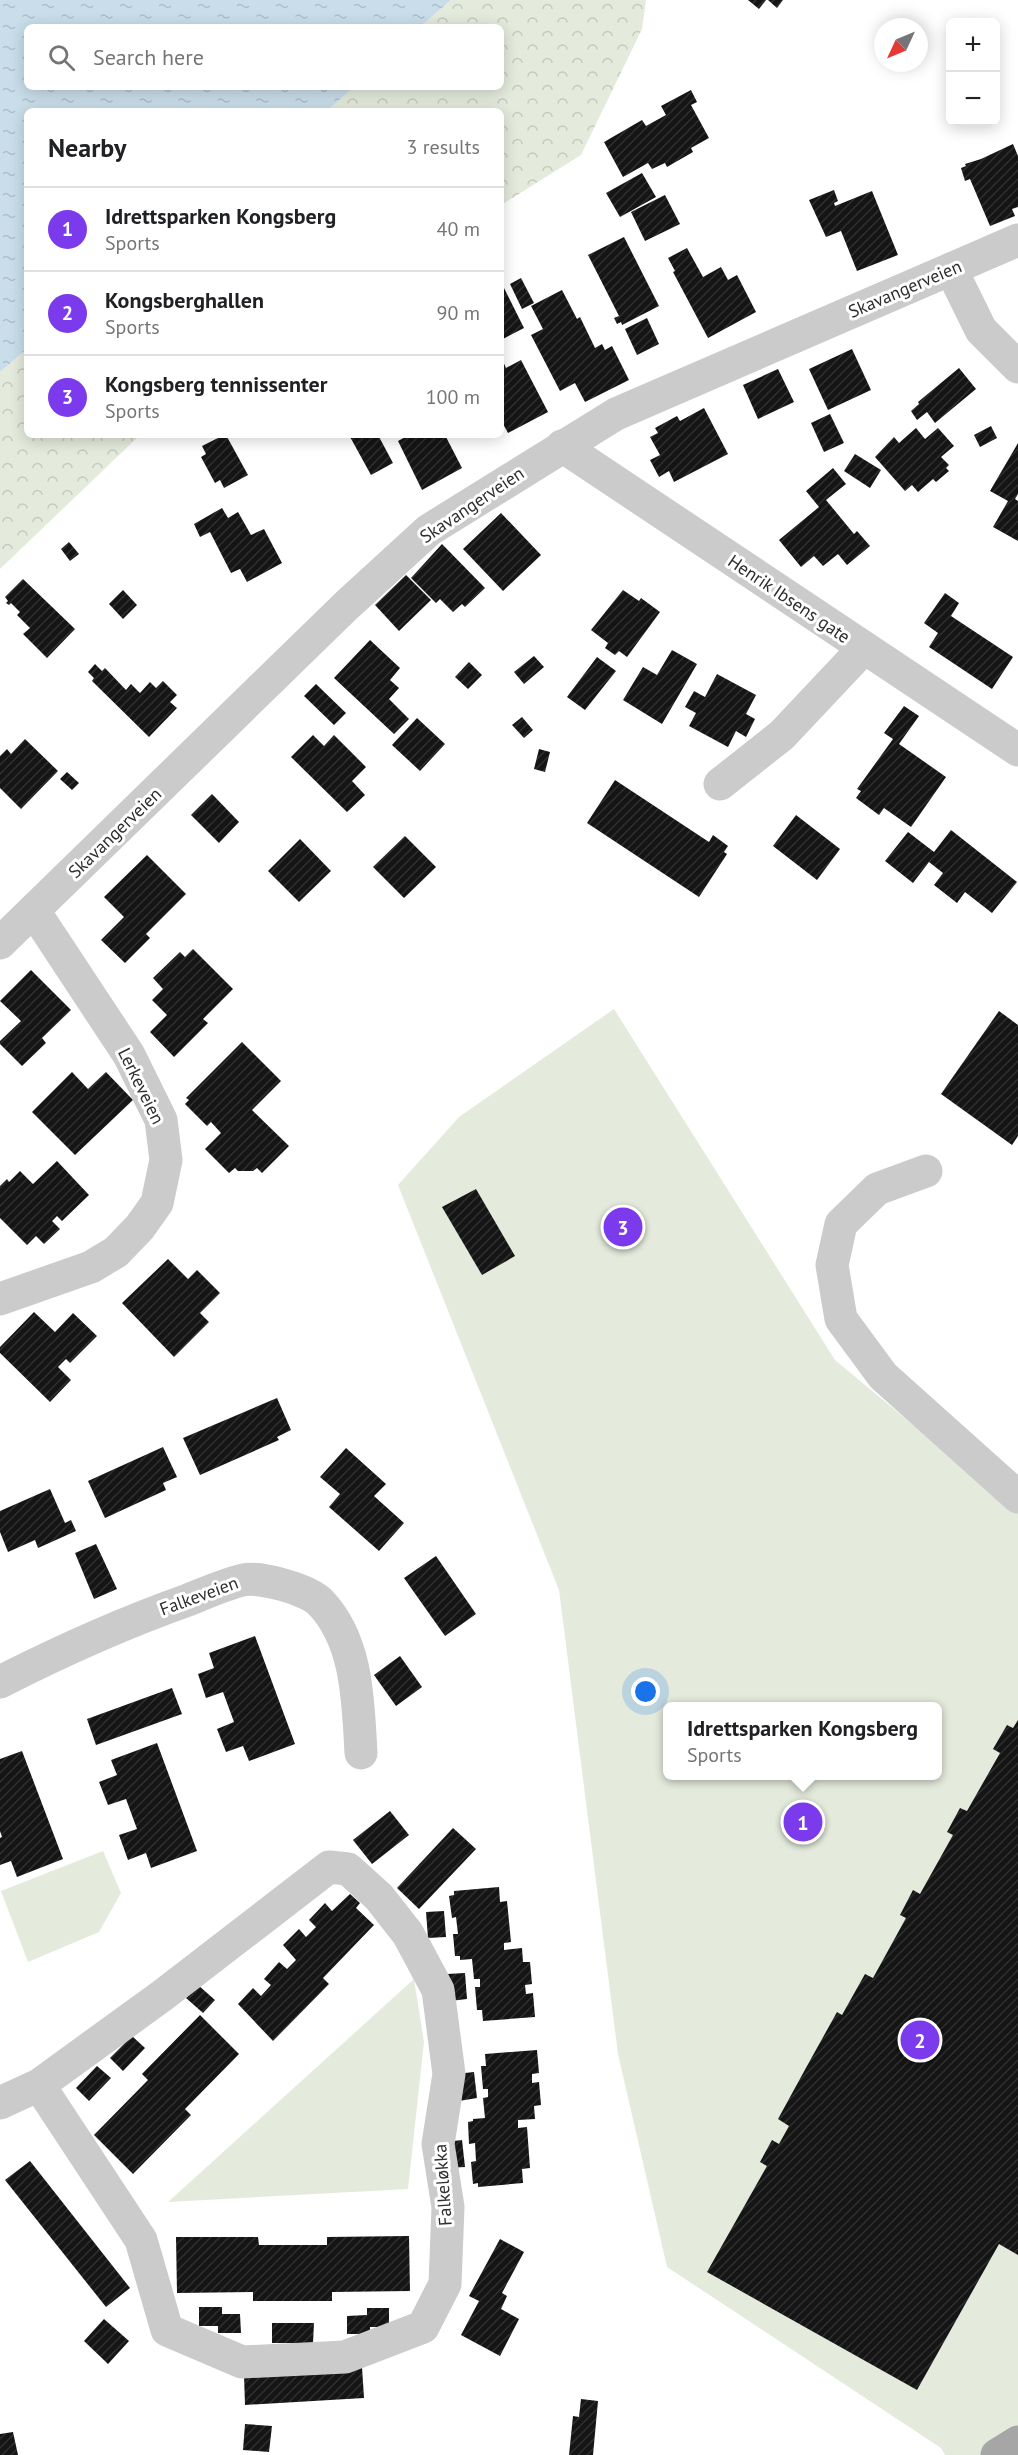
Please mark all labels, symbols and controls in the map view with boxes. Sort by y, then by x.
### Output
north arrow [874,18,928,72]
map controls [946,18,1000,126]
button: + [946,18,1000,72]
search box [24,24,504,90]
icon: search [45,41,78,74]
text: Search here [93,43,204,71]
button: − [946,72,1000,126]
text: Nearby [48,131,126,164]
text: 3 results [407,134,480,160]
text: Idrettsparken Kongsberg [105,202,336,230]
text: 1 [62,216,73,242]
text: 40 m [437,216,480,242]
text: Sports [105,230,160,256]
street label: Skavangerveien [845,254,965,323]
text: Kongsberghallen [105,286,264,314]
text: 2 [62,300,73,326]
text: 90 m [437,300,480,326]
text: Sports [105,314,160,340]
text: Kongsberg tennissenter [105,370,327,398]
text: 3 [62,384,73,410]
text: 100 m [426,384,480,410]
text: Sports [105,398,160,424]
street label: Skavangerveien [415,461,528,548]
street label: Henrik Ibsens gate [724,549,855,648]
street label: Skavangerveien [63,782,166,883]
street label: Lerkeveien [113,1044,170,1128]
pin: 3 [604,1204,642,1250]
street label: Falkeveien [156,1571,241,1620]
your location [631,1677,660,1706]
popup [663,1702,942,1780]
text: Idrettsparken Kongsberg [687,1714,918,1742]
text: Sports [687,1742,742,1768]
pin: 1 [784,1800,822,1844]
pin: 2 [900,2018,940,2062]
street label: Falkeløkka [428,2143,457,2227]

